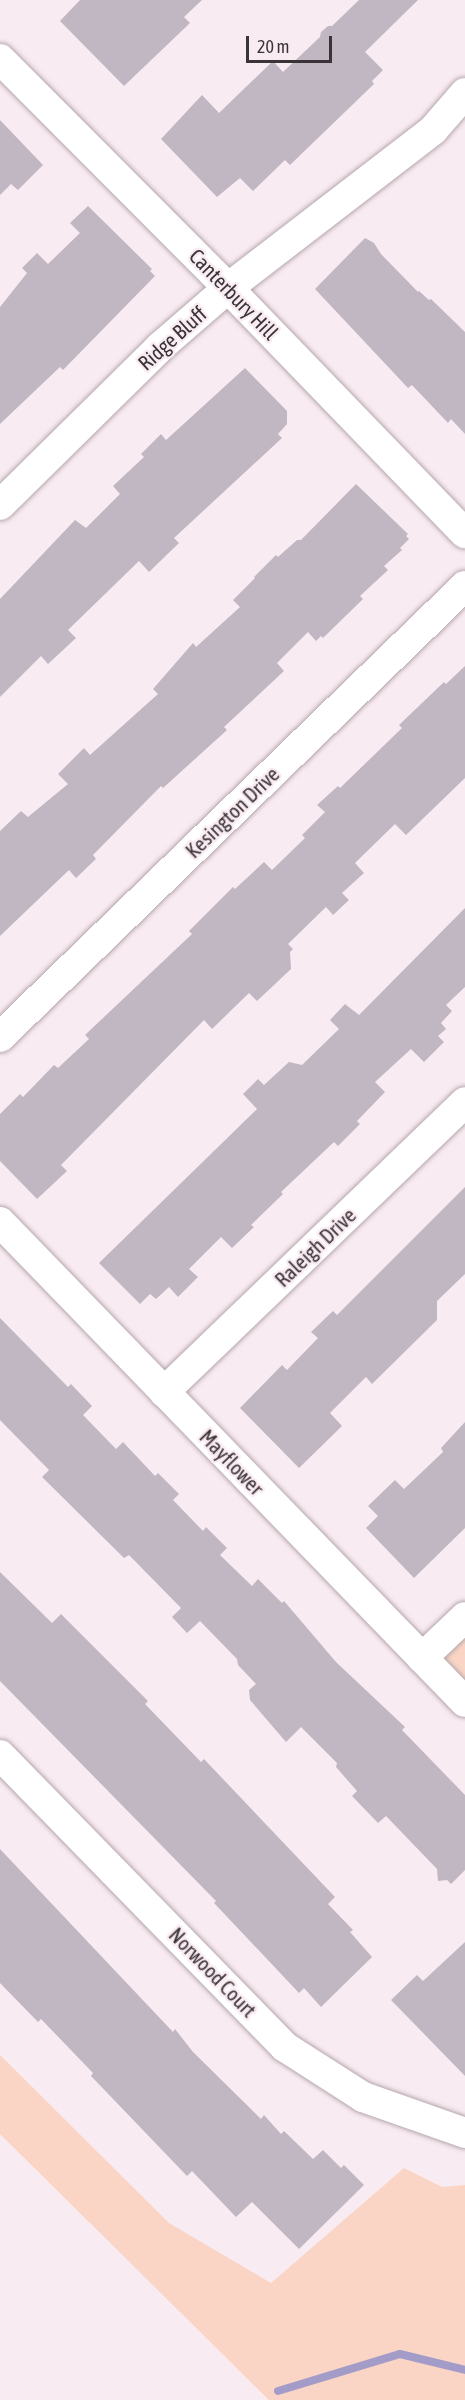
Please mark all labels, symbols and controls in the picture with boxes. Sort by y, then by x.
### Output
scale bar [249,24,334,62]
text: 20 m [257,36,289,57]
street label: Canterbury Hill [184,243,284,345]
street label: Ridge Bluff [133,301,211,375]
street label: Kesington Drive [180,761,284,863]
street label: Raleigh Drive [269,1202,361,1292]
street label: Mayflower [195,1424,269,1500]
street label: Norwood Court [164,1922,262,2022]

